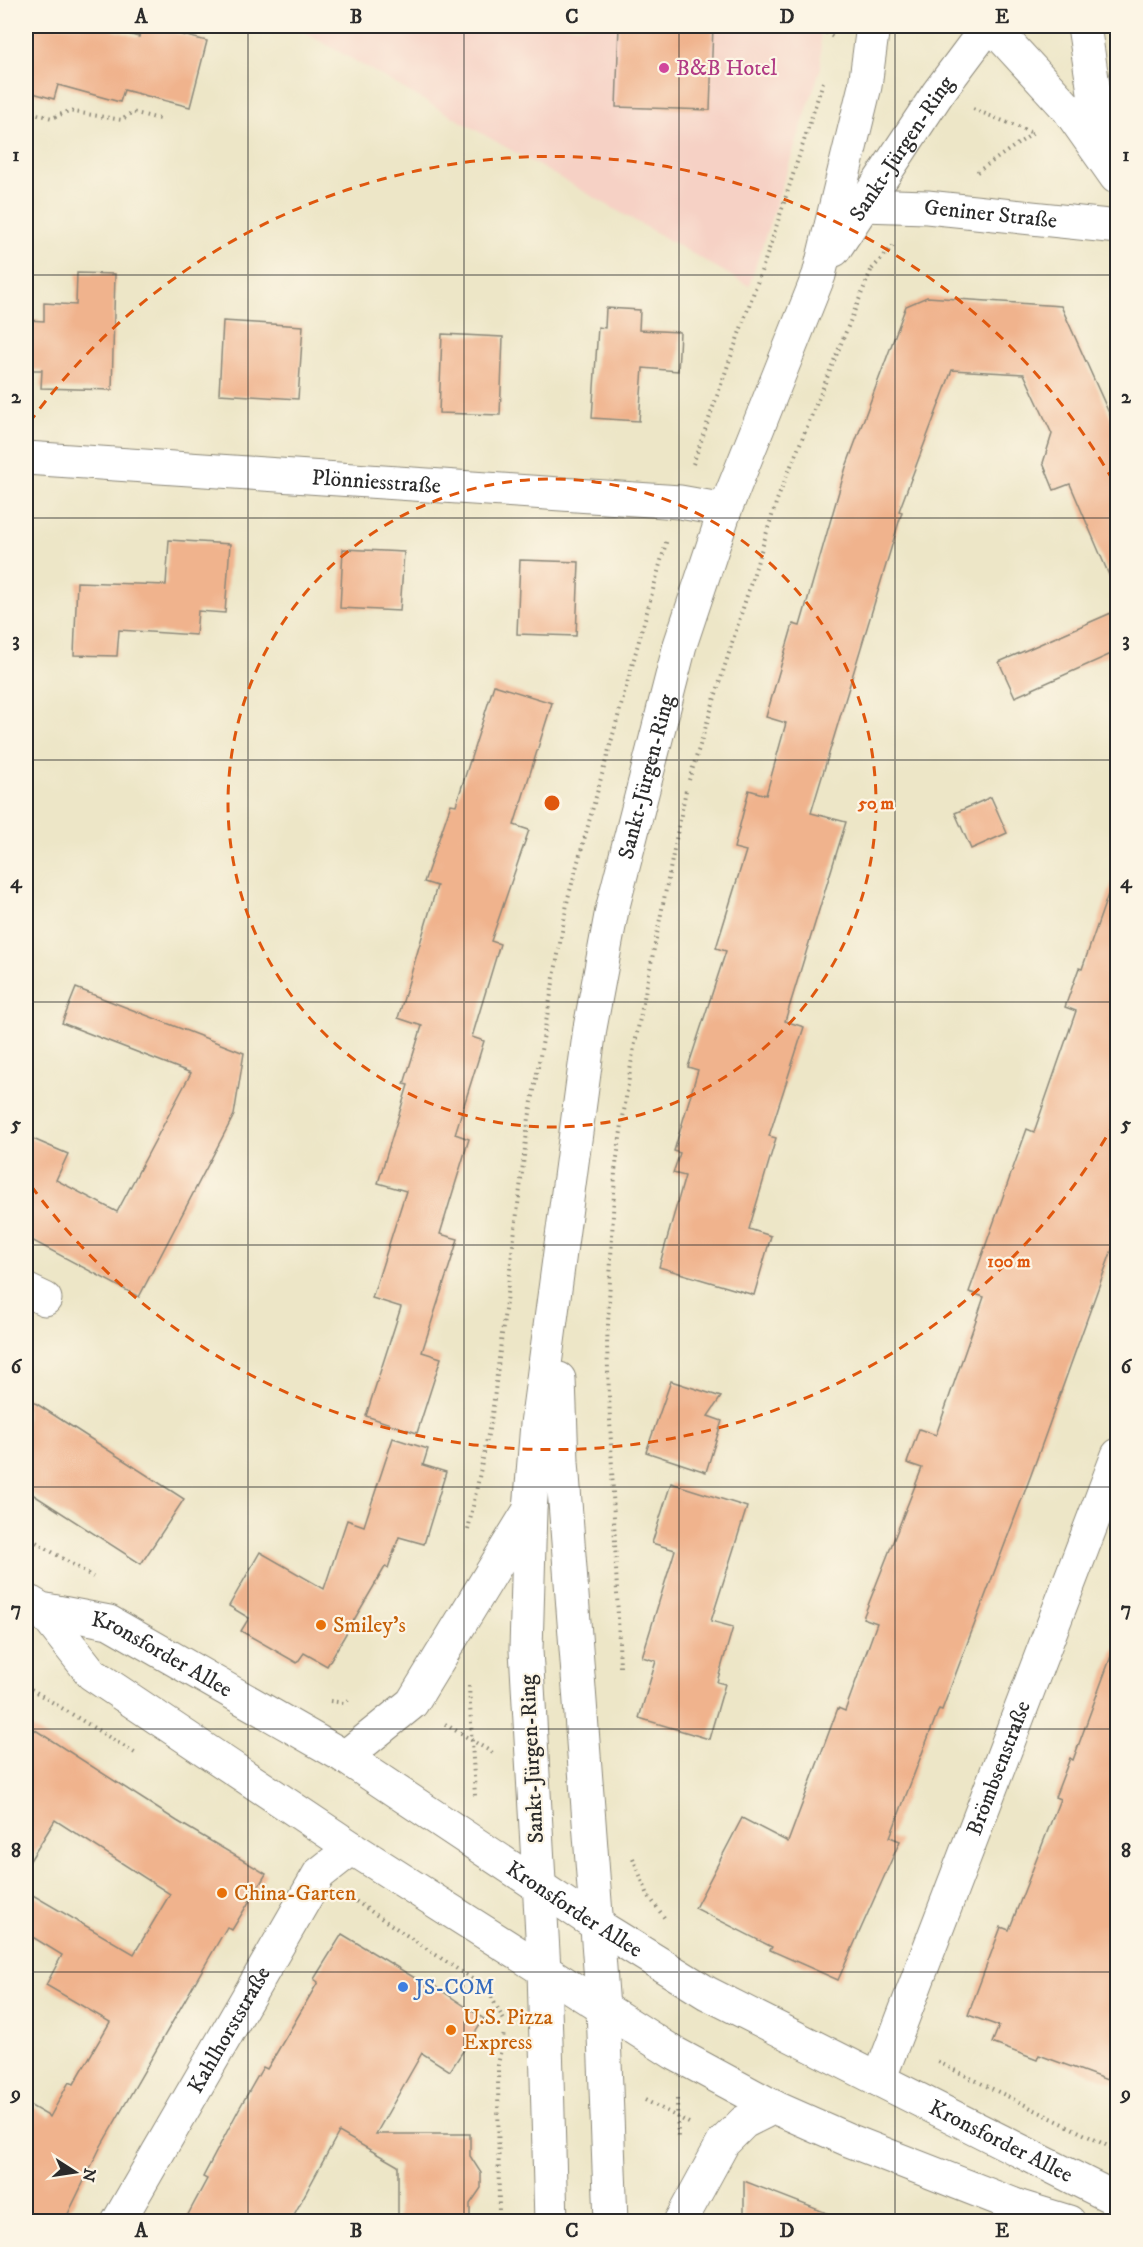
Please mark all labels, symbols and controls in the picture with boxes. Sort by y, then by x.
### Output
text: A [134,5,149,30]
text: B [350,5,362,30]
text: C [565,5,579,30]
text: D [780,5,795,30]
text: E [995,5,1009,30]
place label: B&B Hotel [676,55,777,82]
marker: B&B Hotel [657,61,671,75]
street label: Sankt-Jürgen-Ring [843,70,960,226]
text: 1 [12,143,20,168]
text: 1 [1122,143,1130,168]
street label: Geniner Straße [923,193,1059,234]
text: 2 [11,385,22,410]
text: 2 [1121,385,1132,410]
street label: Plönniesstraße [311,464,442,499]
text: 3 [12,628,20,653]
text: 3 [1122,628,1130,653]
street label: Sankt-Jürgen-Ring [612,691,680,862]
centre of rings [542,793,562,813]
text: 50 m [857,793,894,815]
text: 4 [10,870,23,895]
text: 4 [1120,870,1133,895]
text: 5 [10,1112,21,1137]
text: 5 [1120,1112,1131,1137]
text: 100 m [987,1251,1031,1273]
text: 6 [11,1355,23,1380]
text: 6 [1121,1355,1133,1380]
text: 7 [11,1597,21,1622]
text: 7 [1121,1597,1131,1622]
street label: Kronsforder Allee [89,1605,237,1703]
place label: Smiley's [333,1612,406,1639]
marker: Smiley's [314,1618,328,1632]
street label: Sankt-Jürgen-Ring [514,1674,550,1844]
street label: Brömbsenstraße [960,1697,1036,1839]
text: 8 [11,1839,21,1864]
text: 8 [1121,1839,1131,1864]
street label: Kronsforder Allee [501,1855,648,1963]
place label: China-Garten [234,1880,357,1907]
marker: China-Garten [215,1886,229,1900]
street label: Kahlhorststraße [182,1962,276,2098]
place label: JS-COM [413,1974,494,2001]
marker: JS-COM [396,1980,410,1994]
place label: U.S. Pizza Express [463,2004,554,2056]
marker: U.S. Pizza Express [444,2023,458,2037]
text: 9 [9,2082,21,2107]
text: 9 [1119,2082,1131,2107]
street label: Kronsforder Allee [925,2094,1077,2189]
north arrow [45,2142,105,2202]
text: N [78,2166,100,2183]
text: A [134,2219,149,2244]
text: B [350,2219,362,2244]
text: C [565,2219,579,2244]
text: D [780,2219,795,2244]
text: E [995,2219,1009,2244]

